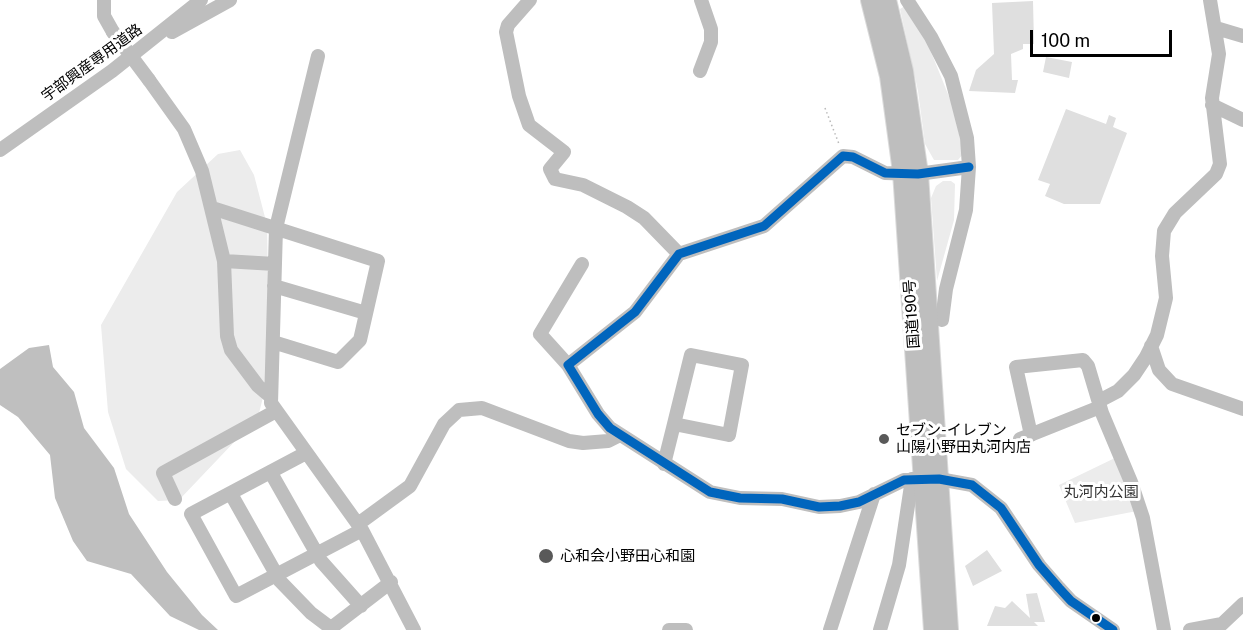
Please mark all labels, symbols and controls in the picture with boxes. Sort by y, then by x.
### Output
scale bar [1033,18,1176,56]
street label: 宇部興産専用道路 [38,20,146,106]
text: 100 m [1041,30,1090,51]
street label: 国道190号 [901,279,923,349]
place label: セブン-イレブン 山陽小野田丸河内店 [896,421,1031,456]
marker: セブン-イレブン 山陽小野田丸河内店 [877,432,891,446]
park label: 丸河内公園 [1064,483,1138,501]
marker: 心和会小野田心和園 [537,547,555,565]
place label: 心和会小野田心和園 [560,547,695,565]
unlabelled marker [1090,612,1102,624]

